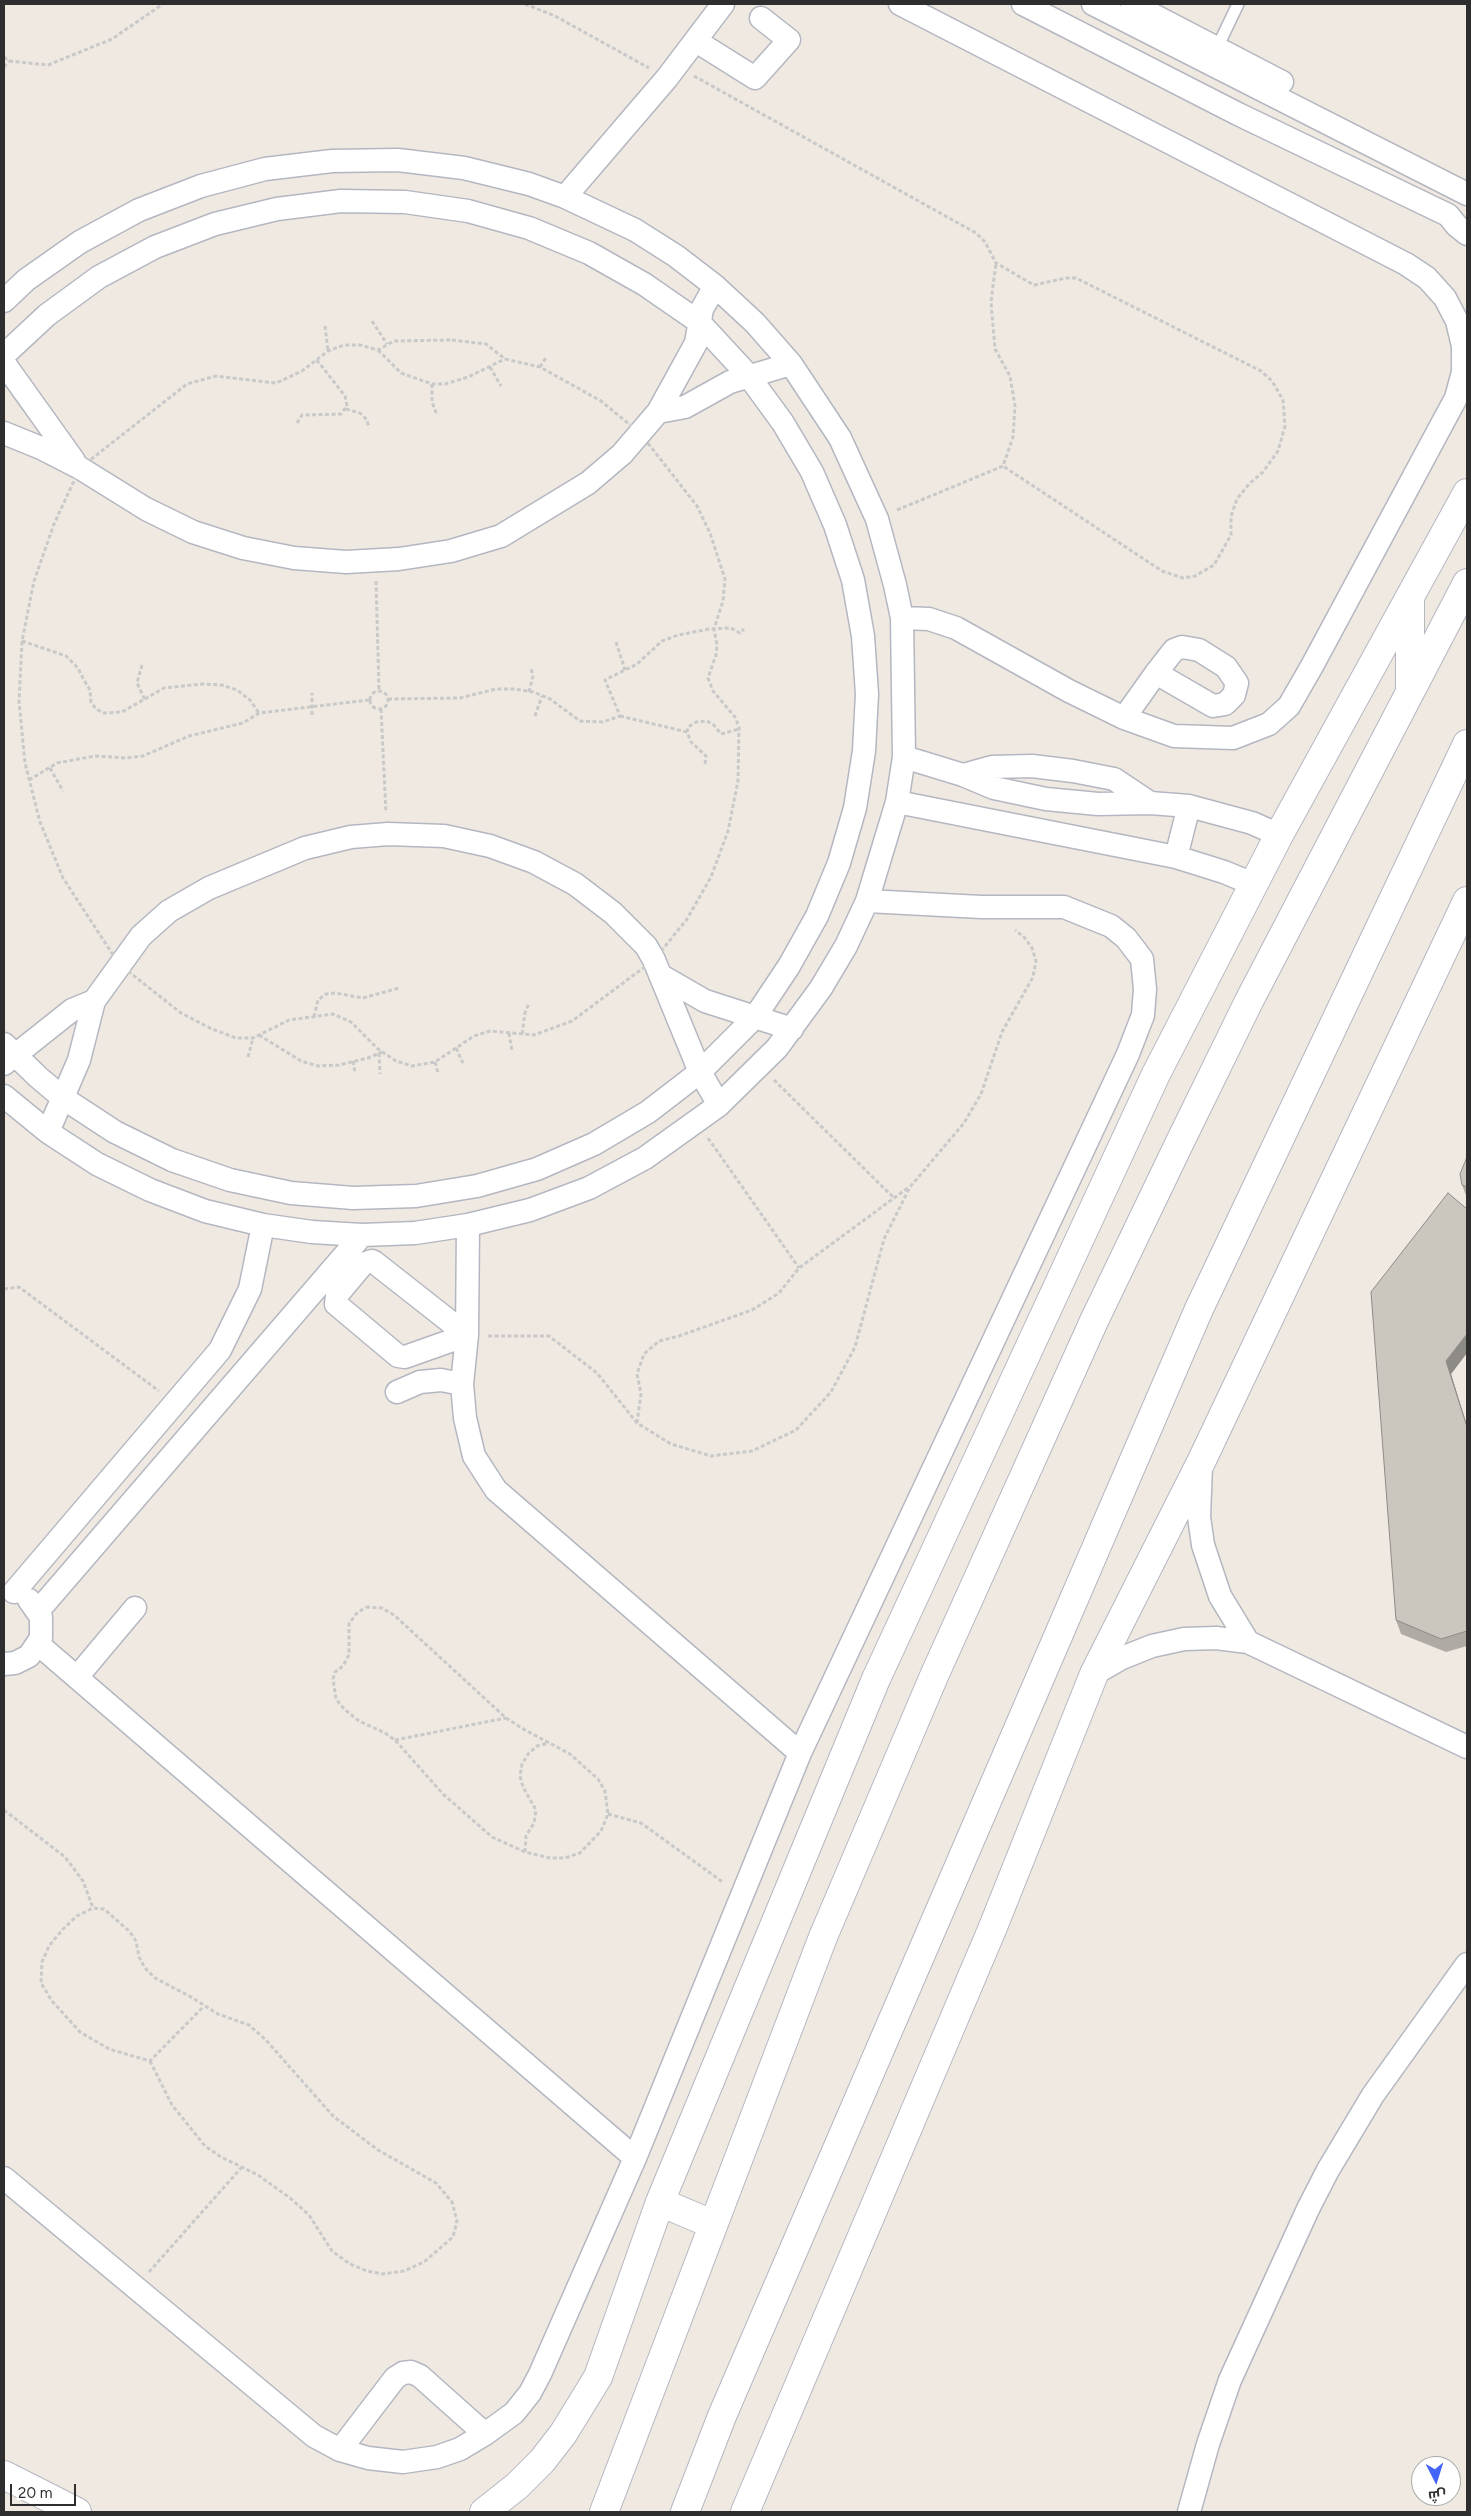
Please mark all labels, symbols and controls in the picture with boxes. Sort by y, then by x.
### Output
north arrow [1411,2456,1461,2506]
scale bar [12,2474,79,2506]
text: 20 m [18,2484,52,2502]
text: ش [1428,2486,1447,2505]

